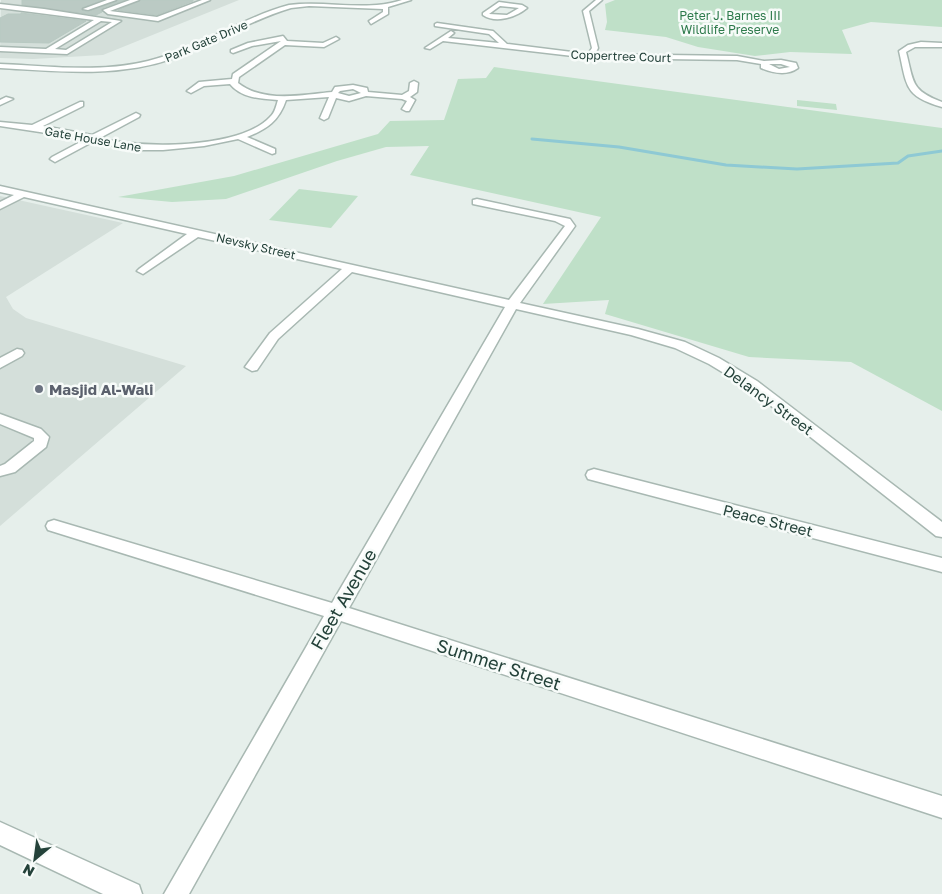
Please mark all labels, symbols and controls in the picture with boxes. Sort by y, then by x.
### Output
park label: Peter J. Barnes III Wildlife Preserve [679,8,781,37]
street label: Park Gate Drive [162,17,250,65]
street label: Coppertree Court [570,47,672,65]
street label: Gate House Lane [44,123,143,155]
street label: Nevsky Street [215,230,297,262]
street label: Delancy Street [721,362,817,438]
place label: Masjid Al-Wali [49,380,153,398]
marker: Masjid Al-Wali [33,383,45,395]
street label: Peace Street [721,500,815,540]
street label: Fleet Avenue [305,545,381,653]
street label: Summer Street [434,634,564,694]
north arrow [10,834,60,884]
text: N [20,861,37,881]

